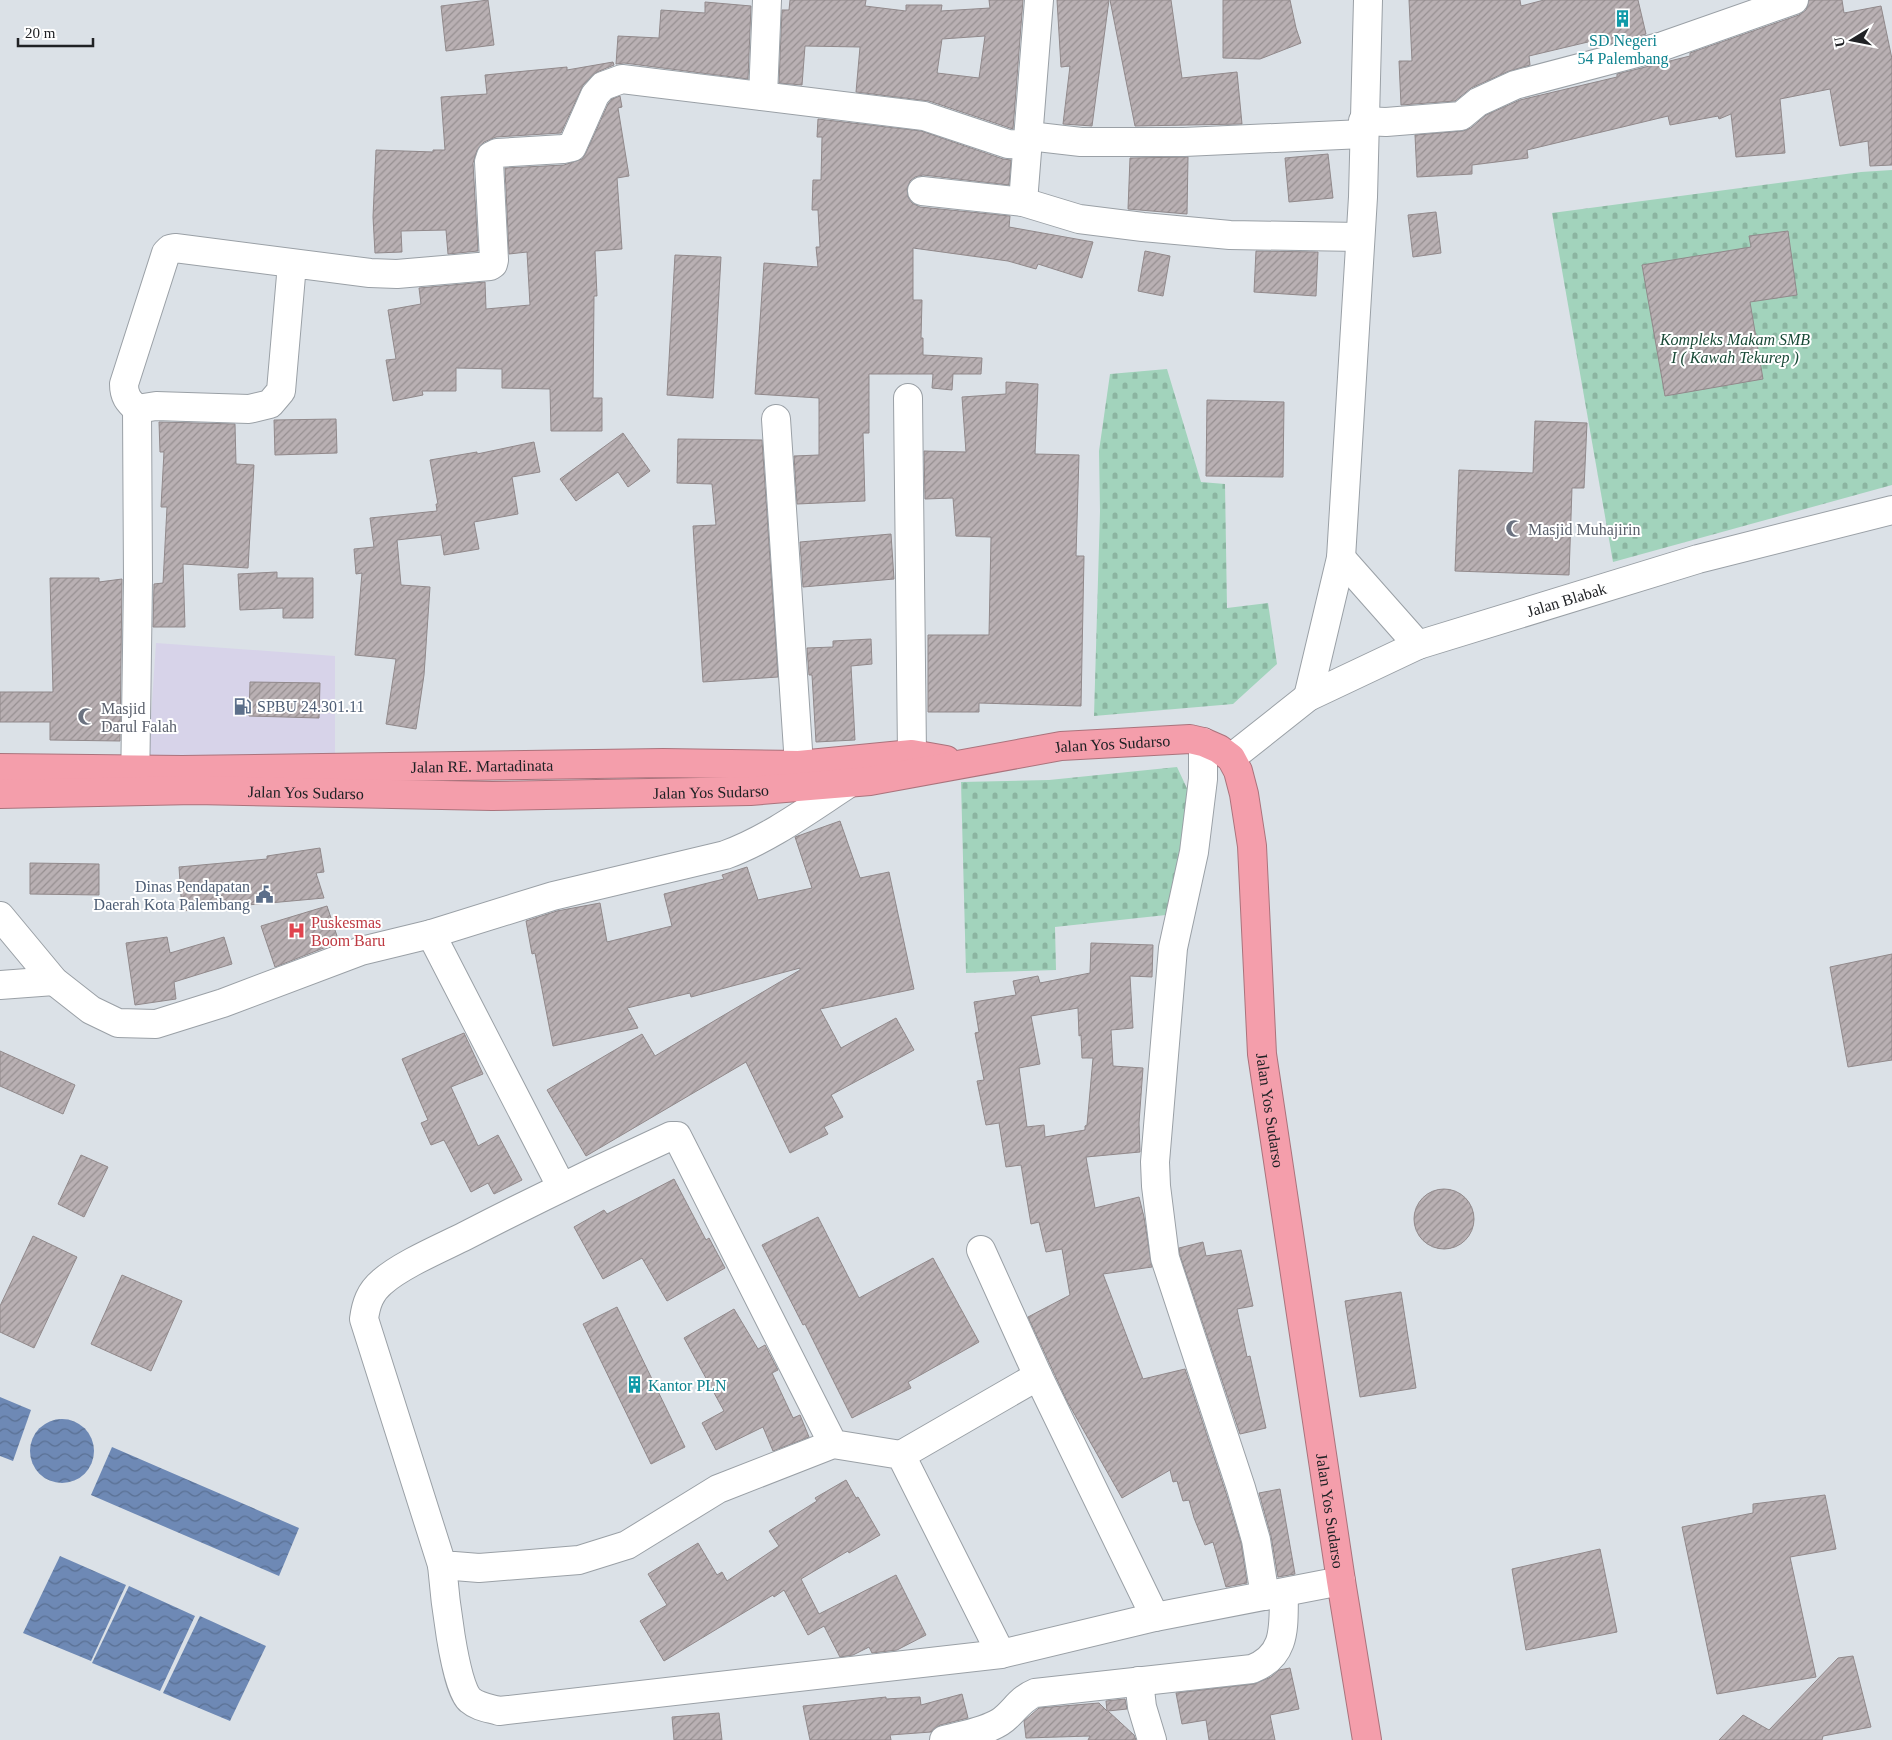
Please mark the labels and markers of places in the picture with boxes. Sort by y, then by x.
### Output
building icon: SD Negeri 54 Palembang [1613,8,1633,28]
place label: SD Negeri 54 Palembang [1577,32,1669,68]
mosque icon: Masjid Muhajirin [1504,519,1524,539]
place label: Masjid Muhajirin [1528,521,1640,539]
fuel station icon: SPBU 24.301.11 [233,696,253,716]
place label: SPBU 24.301.11 [257,698,364,715]
place label: Masjid Darul Falah [101,700,177,735]
mosque icon: Masjid Darul Falah [77,707,97,727]
place label: Dinas Pendapatan Daerah Kota Palembang [94,878,250,914]
public building icon: Dinas Pendapatan Daerah Kota Palembang [254,885,274,905]
place label: Puskesmas Boom Baru [311,914,385,949]
hospital icon: Puskesmas Boom Baru [287,921,307,941]
building icon: Kantor PLN [624,1375,644,1395]
place label: Kantor PLN [648,1377,727,1394]

